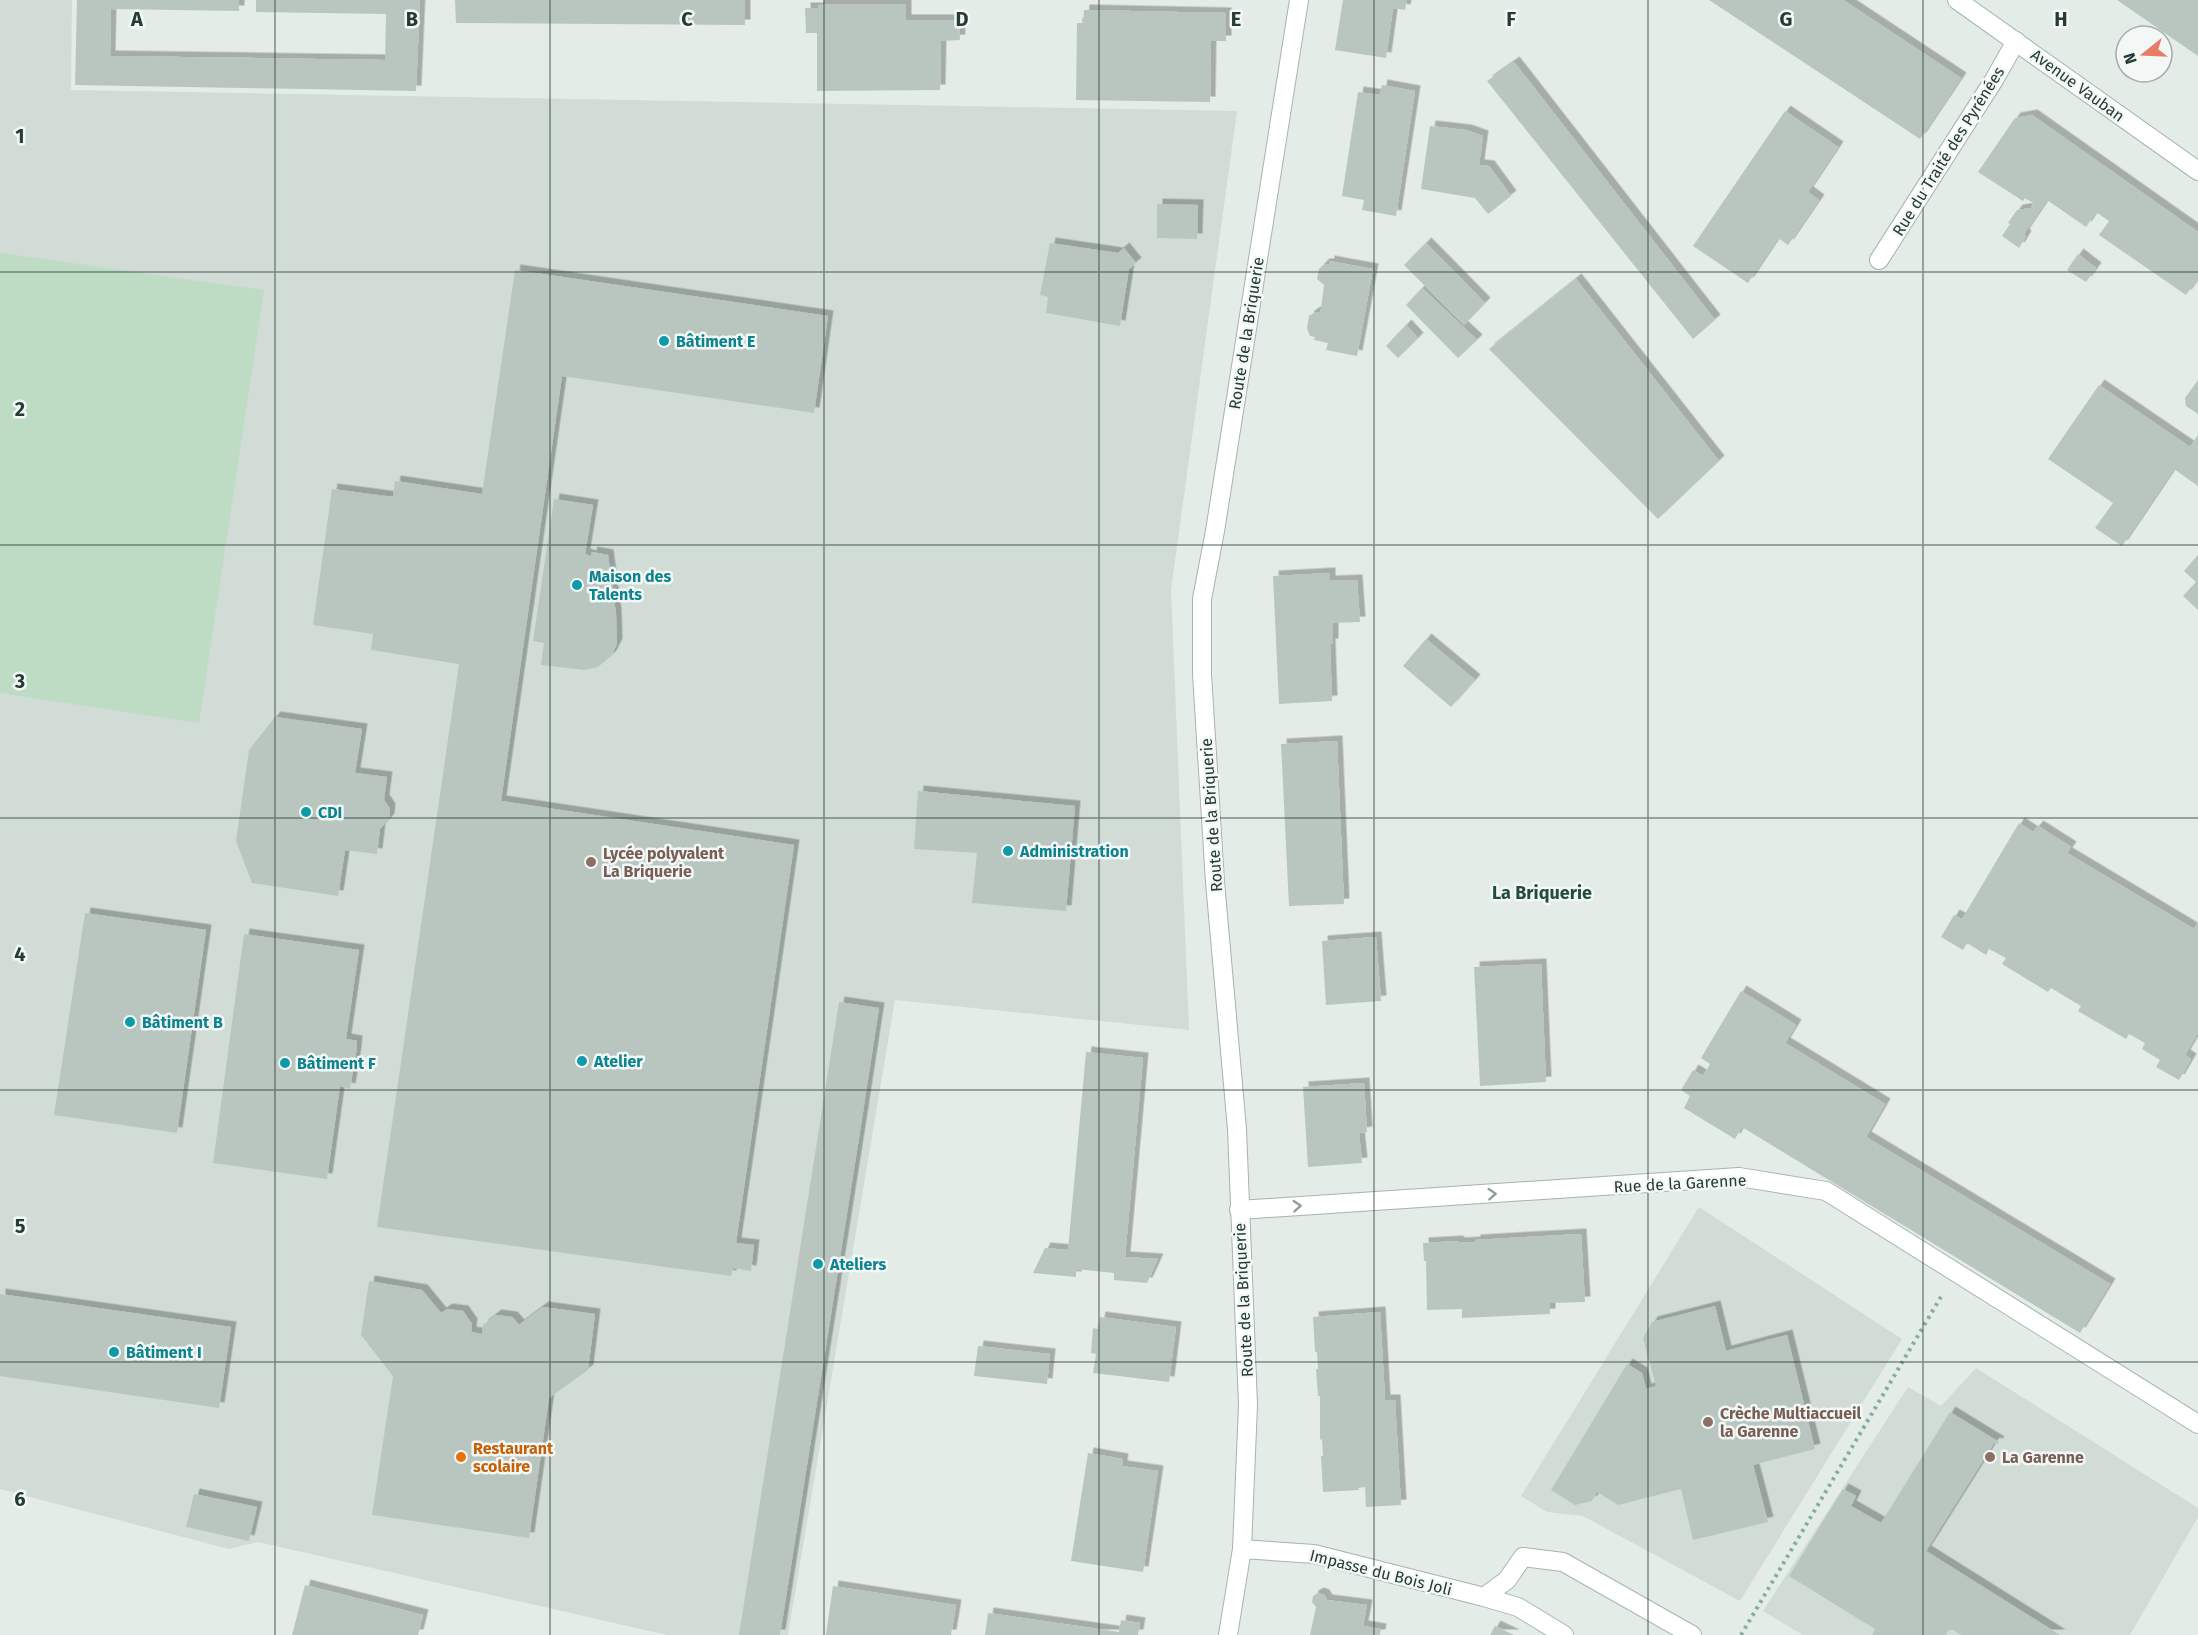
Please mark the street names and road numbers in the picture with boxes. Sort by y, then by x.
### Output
street label: Avenue Vauban [2027,45,2128,126]
street label: Rue du Traité des Pyrénées [1888,63,2008,239]
street label: Route de la Briquerie [1225,255,1268,411]
street label: Route de la Briquerie [1197,737,1226,892]
street label: Rue de la Garenne [1613,1171,1747,1196]
street label: Route de la Briquerie [1230,1223,1257,1377]
street label: Impasse du Bois Joli [1308,1546,1454,1599]

